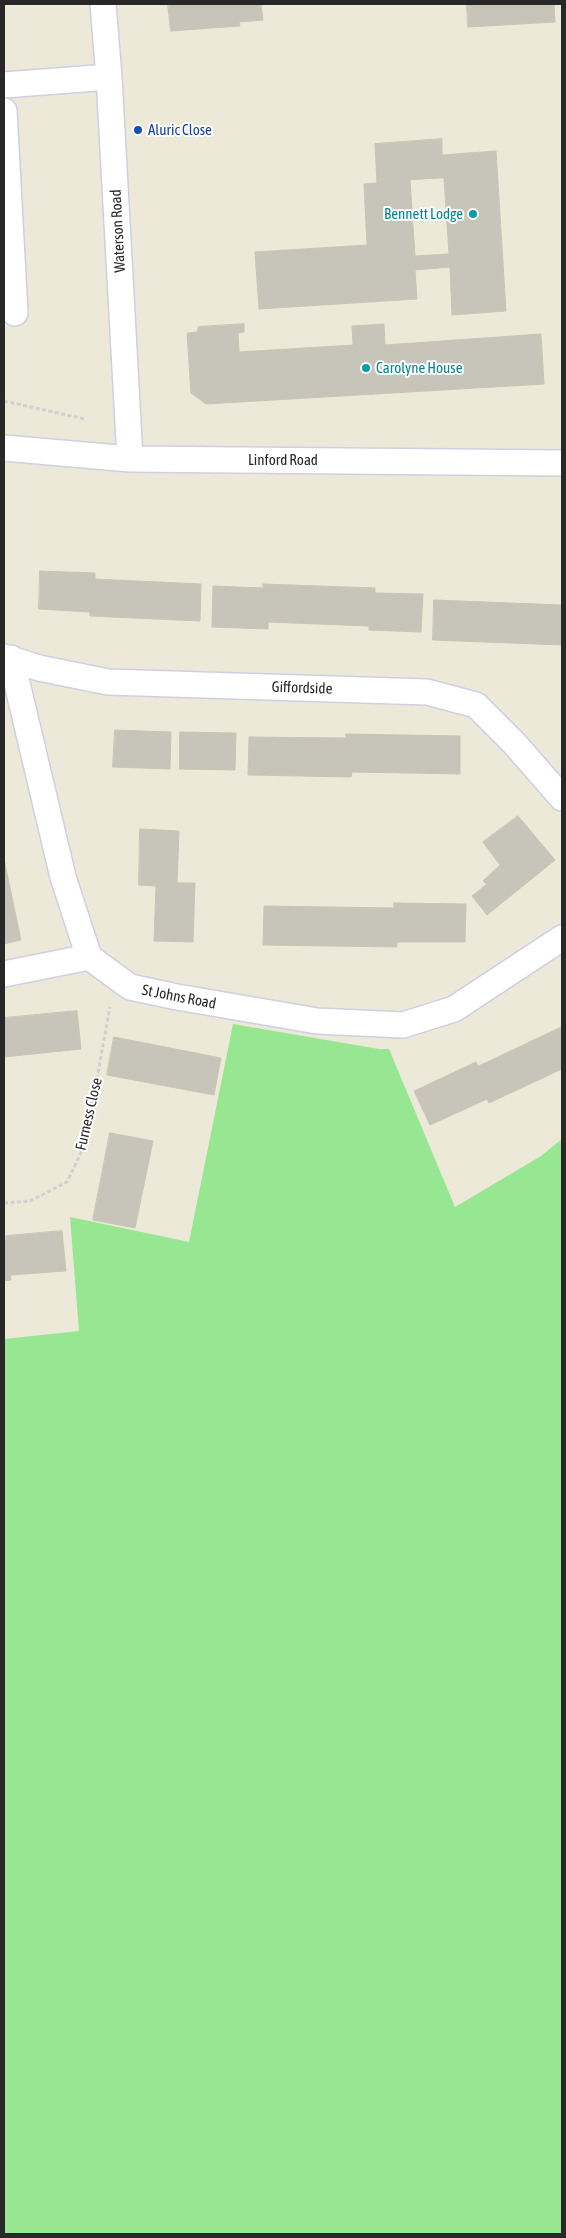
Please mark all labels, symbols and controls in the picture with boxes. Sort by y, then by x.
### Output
place label: Aluric Close [148,121,212,139]
marker: Aluric Close [132,124,144,136]
street label: Waterson Road [107,189,129,273]
place label: Bennett Lodge [384,205,463,223]
marker: Bennett Lodge [467,208,479,220]
place label: Carolyne House [376,359,462,377]
marker: Carolyne House [360,362,372,374]
street label: Linford Road [248,451,318,469]
street label: Giffordside [271,678,333,698]
street label: St Johns Road [140,981,218,1013]
street label: Furness Close [72,1076,106,1152]

